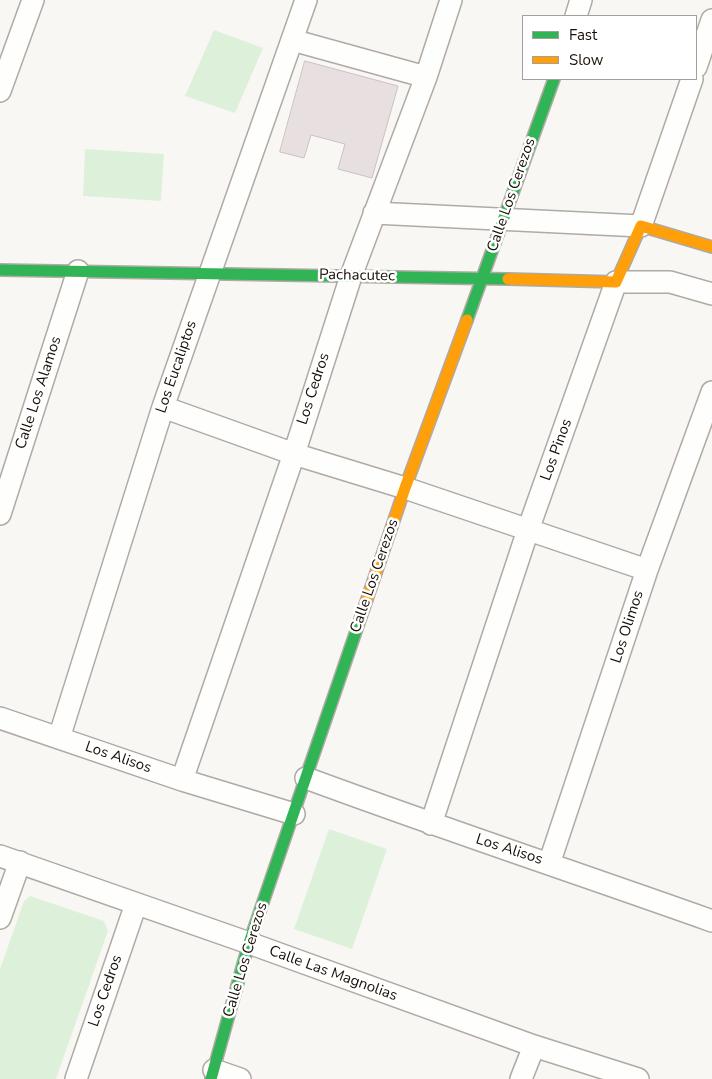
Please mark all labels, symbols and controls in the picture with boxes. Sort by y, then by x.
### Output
legend [522,15,697,80]
text: Fast [569,25,597,45]
text: Slow [569,50,603,70]
street label: Calle Los Cerezos [484,136,540,254]
street label: Pachacutec [319,266,395,286]
street label: Los Eucaliptos [153,318,201,416]
street label: Calle Los Alamos [12,334,66,452]
street label: Los Cedros [294,351,334,427]
street label: Los Pinos [538,417,576,483]
street label: Calle Los Cerezos [347,517,403,635]
street label: Los Olimos [608,588,648,666]
street label: Los Alisos [82,738,154,778]
street label: Los Alisos [473,831,545,869]
street label: Calle Los Cerezos [220,900,272,1020]
street label: Calle Las Magnolias [266,942,400,1006]
street label: Los Cedros [85,953,127,1029]

